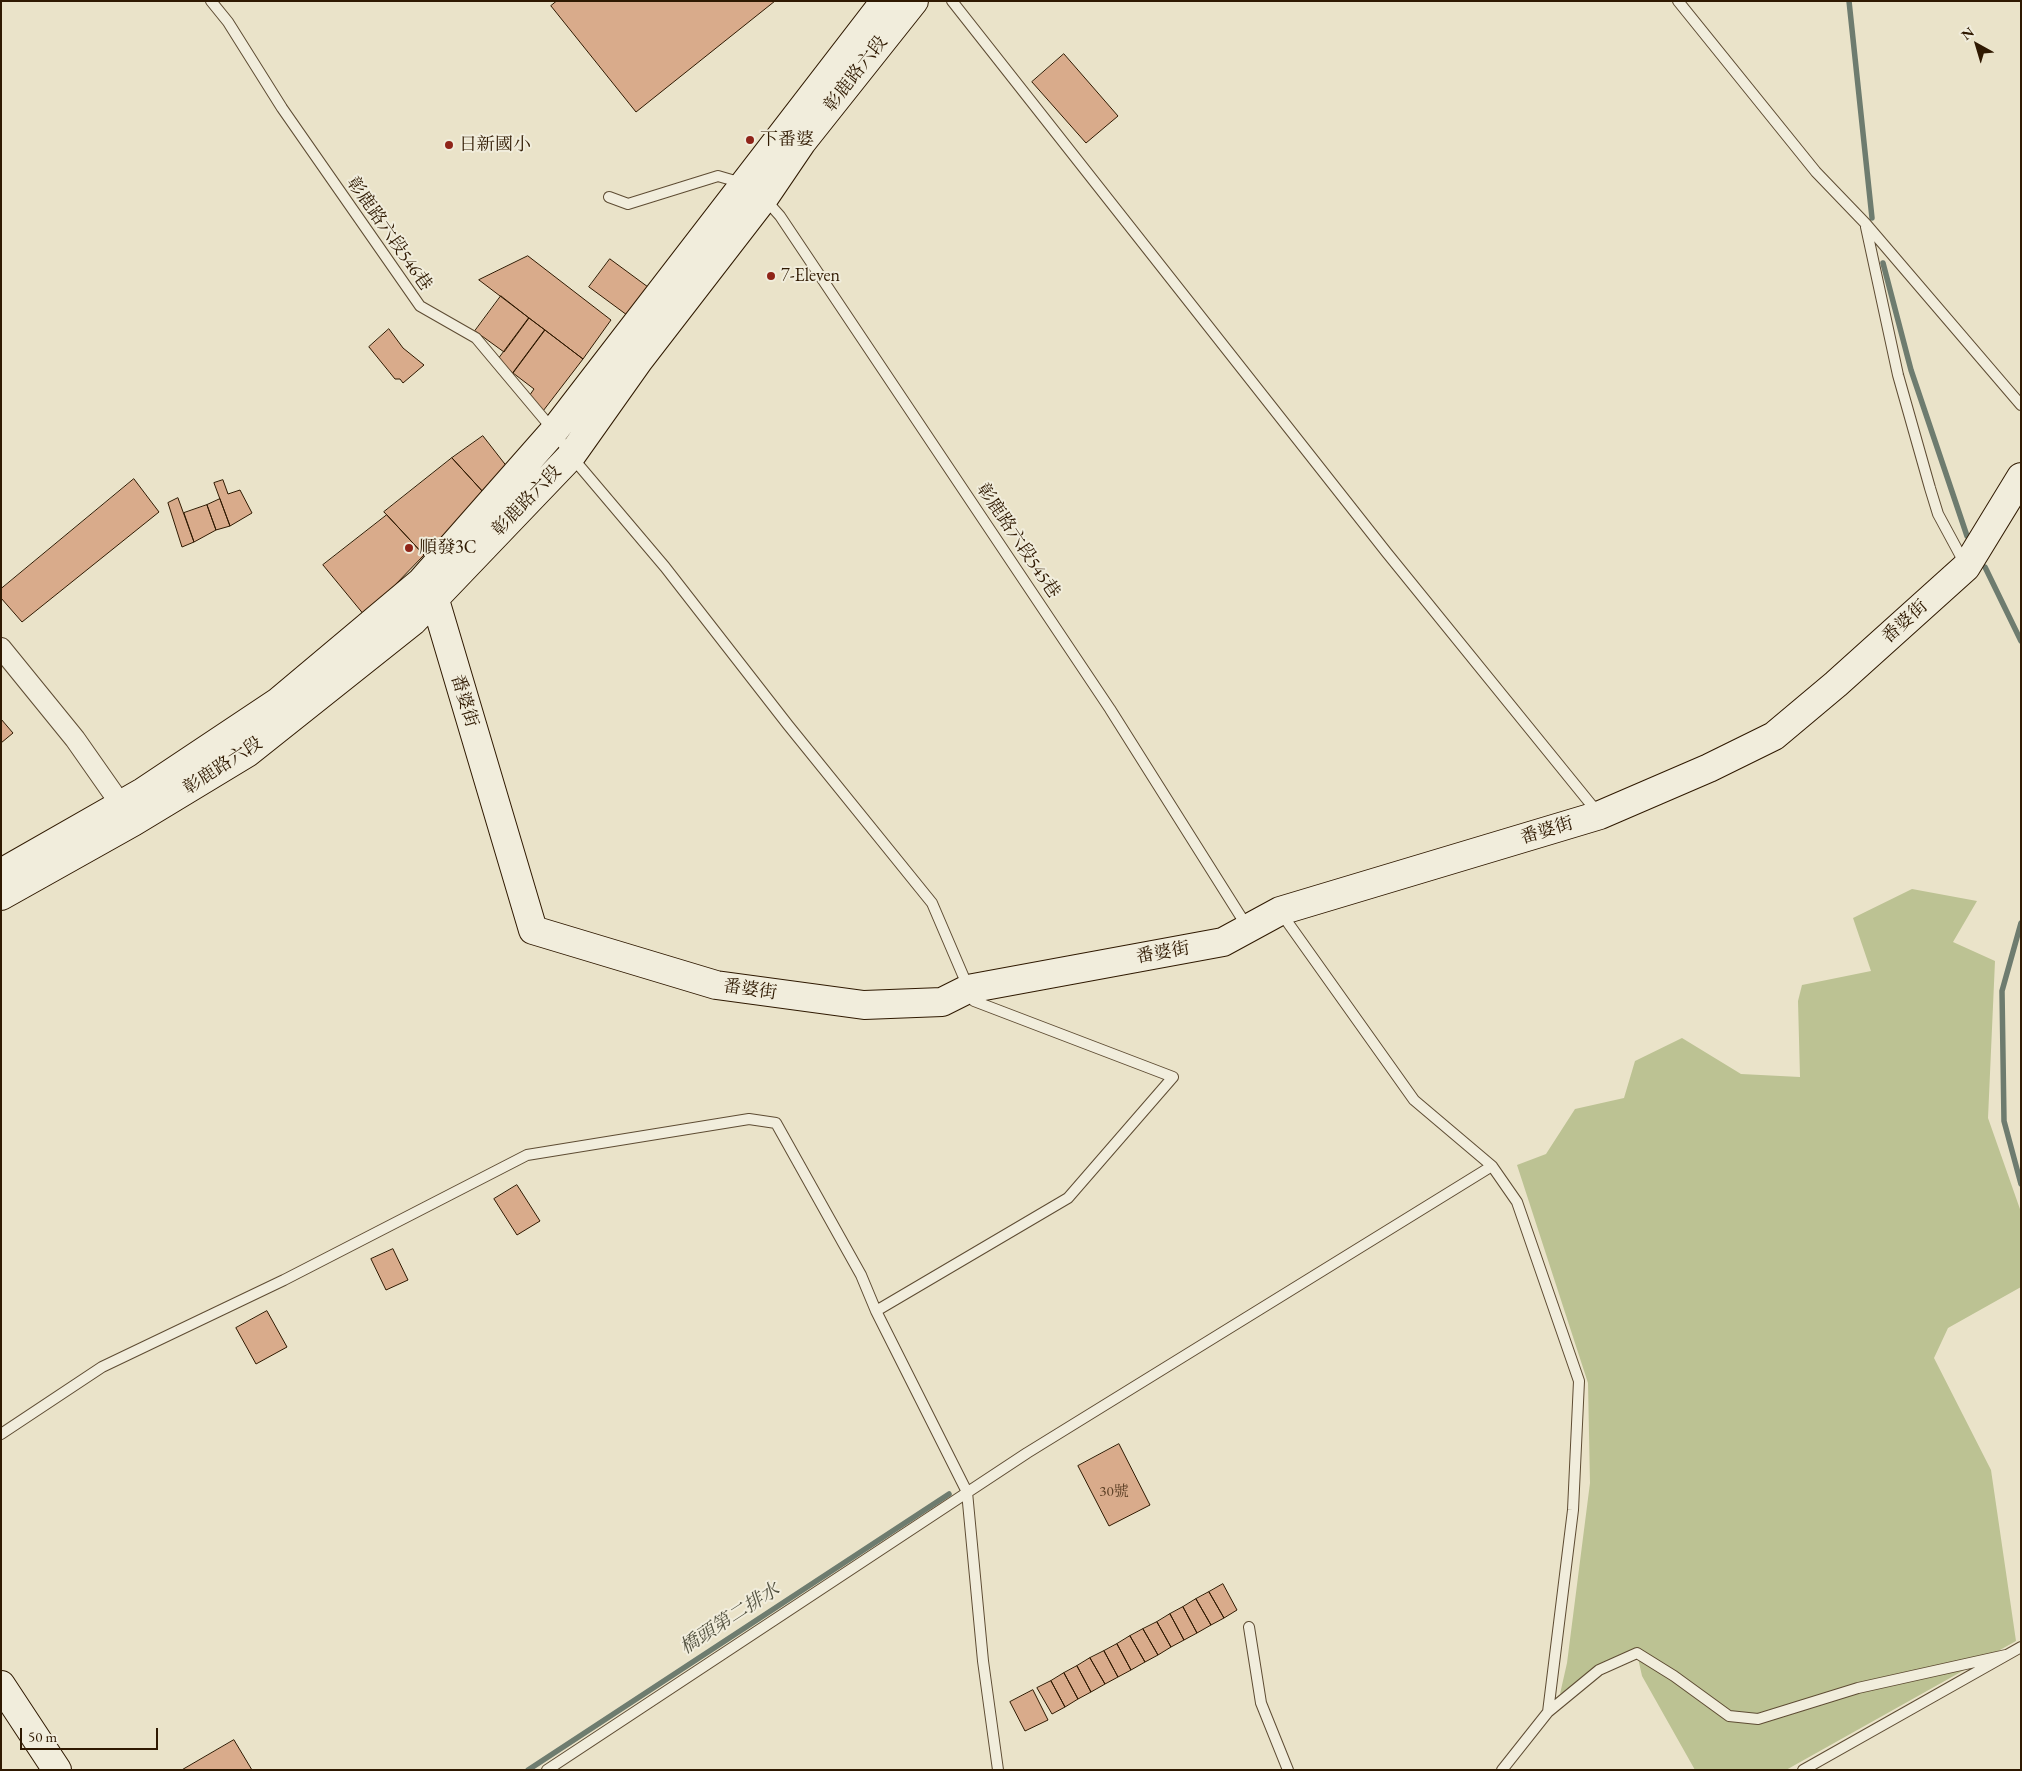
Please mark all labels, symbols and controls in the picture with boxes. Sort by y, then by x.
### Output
north arrow [1952,20,2002,70]
text: N [1957,23,1978,44]
street label: 彰鹿路六段 [820,32,892,116]
place label: 下番婆 [760,129,814,151]
place label: 日新國小 [459,134,531,156]
marker: 下番婆 [744,134,756,146]
marker: 日新國小 [443,139,455,151]
street label: 彰鹿路六段546巷 [342,173,436,295]
place label: 7-Eleven [781,265,840,287]
marker: 7-Eleven [765,270,777,282]
street label: 彰鹿路六段 [488,461,566,541]
street label: 彰鹿路六段545巷 [972,479,1064,603]
place label: 順發3C [419,537,476,559]
marker: 順發3C [403,542,415,554]
street label: 番婆街 [1878,596,1932,648]
street label: 番婆街 [446,672,482,730]
street label: 彰鹿路六段 [179,732,267,800]
street label: 番婆街 [1518,813,1576,849]
street label: 番婆街 [1135,938,1191,968]
street label: 番婆街 [722,976,778,1004]
house number: 30號 [1099,1483,1129,1501]
water label: 橋頭第二排水 [676,1578,784,1660]
scale bar [22,1718,160,1750]
text: 50 m [28,1727,57,1746]

